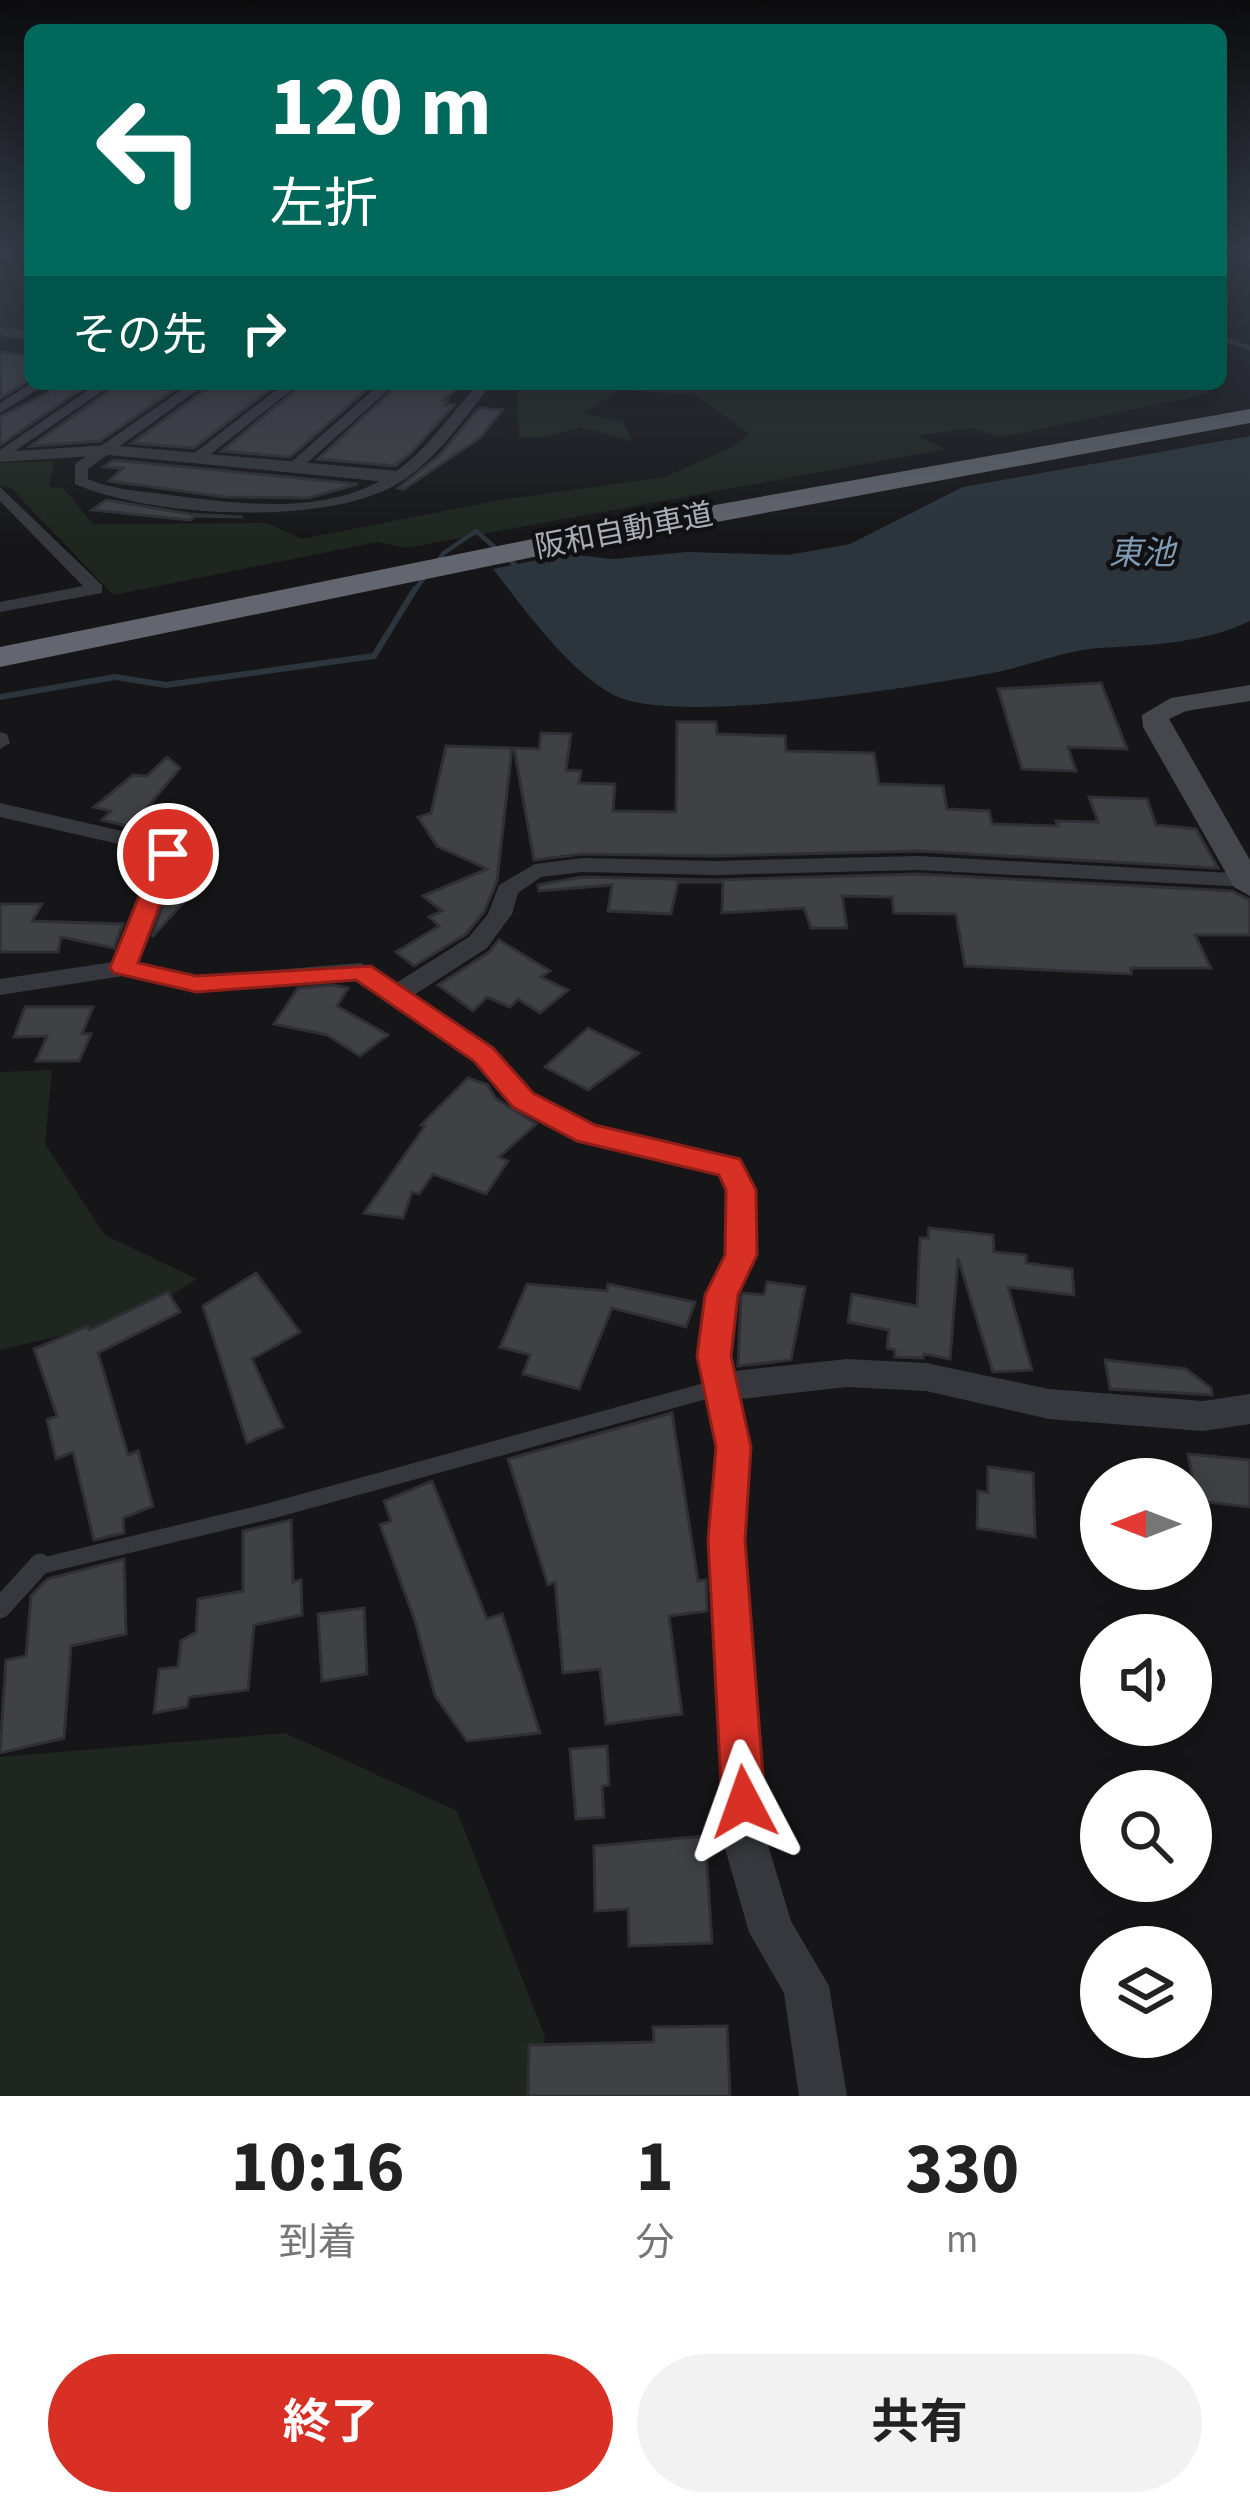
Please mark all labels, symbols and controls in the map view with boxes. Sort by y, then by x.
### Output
text: 120 m [270,48,492,168]
icon: left [72,72,228,228]
text: 左折 [270,167,378,244]
icon: right [231,300,297,366]
text: その先 [72,304,207,368]
street label: 阪和自動車道 [532,493,716,569]
water label: 東池 [1109,530,1178,577]
pin [117,803,219,905]
icon: arrive [135,821,201,887]
north arrow [1080,1458,1212,1590]
map controls [1080,1458,1212,2058]
button: sound [1080,1614,1212,1746]
position arrow [681,1739,807,1865]
button: search [1080,1770,1212,1902]
button: layers [1080,1926,1212,2058]
text: 10:16 [231,2116,404,2219]
text: 1 [636,2116,674,2219]
text: 330 [905,2118,1019,2221]
text: m [946,2212,978,2268]
text: 到着 [279,2215,357,2271]
text: 分 [635,2215,674,2271]
button: 終了 [48,2354,613,2492]
button: 共有 [637,2354,1202,2492]

